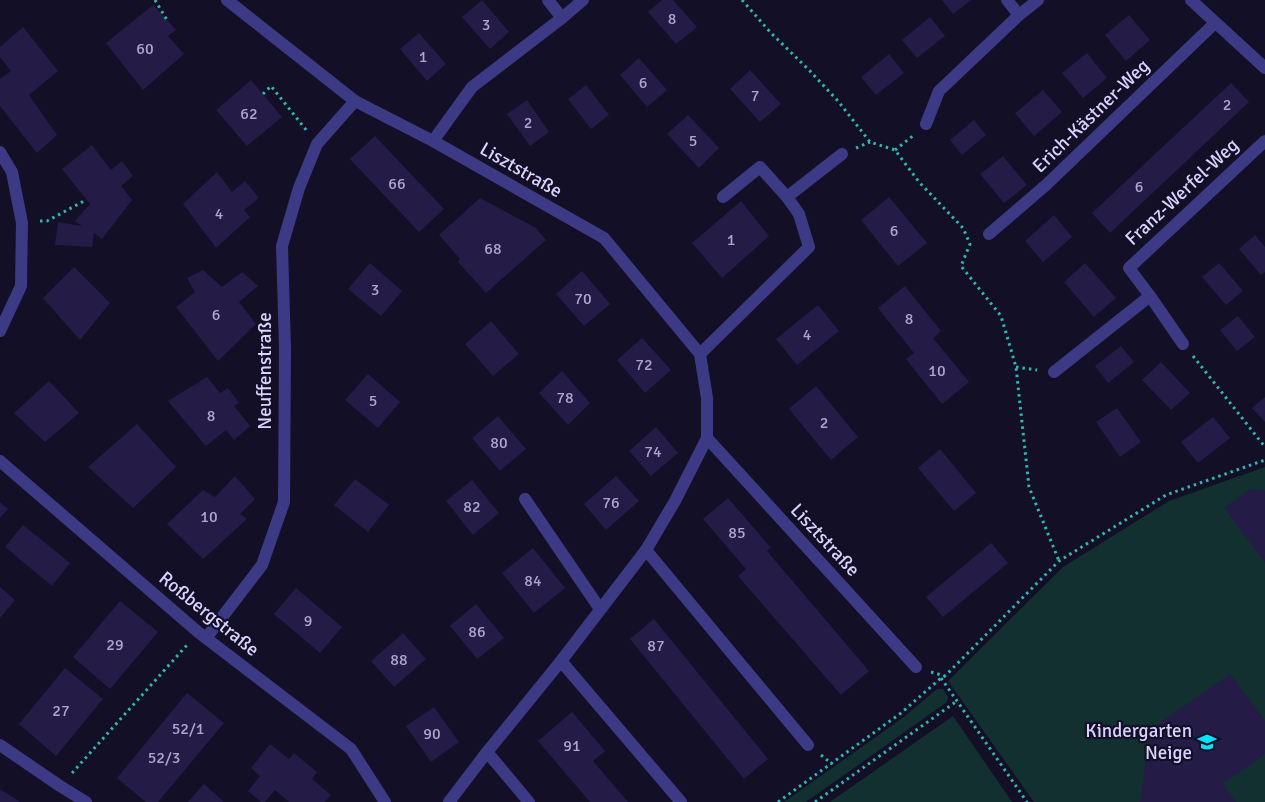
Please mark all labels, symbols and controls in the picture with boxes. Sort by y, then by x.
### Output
house number: 8 [668,9,676,29]
house number: 3 [482,15,490,35]
house number: 60 [136,39,154,59]
house number: 1 [419,47,427,67]
street label: Erich-Kästner-Weg [1027,54,1155,178]
house number: 6 [639,73,647,93]
house number: 7 [751,86,759,106]
house number: 2 [1223,95,1231,115]
house number: 62 [240,104,258,124]
house number: 2 [524,113,532,133]
house number: 5 [689,131,697,151]
street label: Franz-Werfel-Weg [1120,133,1244,251]
street label: Lisztstraße [476,137,566,203]
house number: 66 [388,174,406,194]
house number: 6 [1135,177,1143,197]
house number: 4 [215,204,224,224]
house number: 6 [890,221,898,241]
house number: 1 [727,230,735,250]
house number: 68 [484,239,502,259]
house number: 3 [371,280,379,300]
house number: 70 [574,289,592,309]
house number: 6 [212,305,220,325]
house number: 8 [905,309,913,329]
street label: Neuffenstraße [253,312,277,430]
house number: 4 [803,325,812,345]
house number: 72 [635,355,653,375]
house number: 10 [928,361,946,381]
house number: 78 [556,388,574,408]
house number: 5 [369,391,377,411]
house number: 8 [207,406,215,426]
house number: 2 [820,413,828,433]
house number: 80 [490,433,508,453]
house number: 74 [644,442,662,462]
house number: 76 [602,493,620,513]
house number: 82 [463,497,481,517]
street label: Lisztstraße [785,499,865,581]
house number: 10 [200,507,218,527]
house number: 85 [728,523,746,543]
street label: Roßbergstraße [154,566,264,662]
house number: 84 [524,571,542,591]
house number: 9 [304,611,312,631]
house number: 86 [468,622,486,642]
house number: 29 [106,635,124,655]
house number: 87 [647,636,665,656]
house number: 88 [390,650,408,670]
house number: 27 [52,701,70,721]
house number: 52/1 [172,719,204,739]
place label: Kindergarten Neige [1085,719,1192,765]
house number: 90 [423,724,441,744]
school or university icon: Kindergarten Neige [1196,731,1218,753]
house number: 91 [563,736,581,756]
house number: 52/3 [148,748,180,768]

